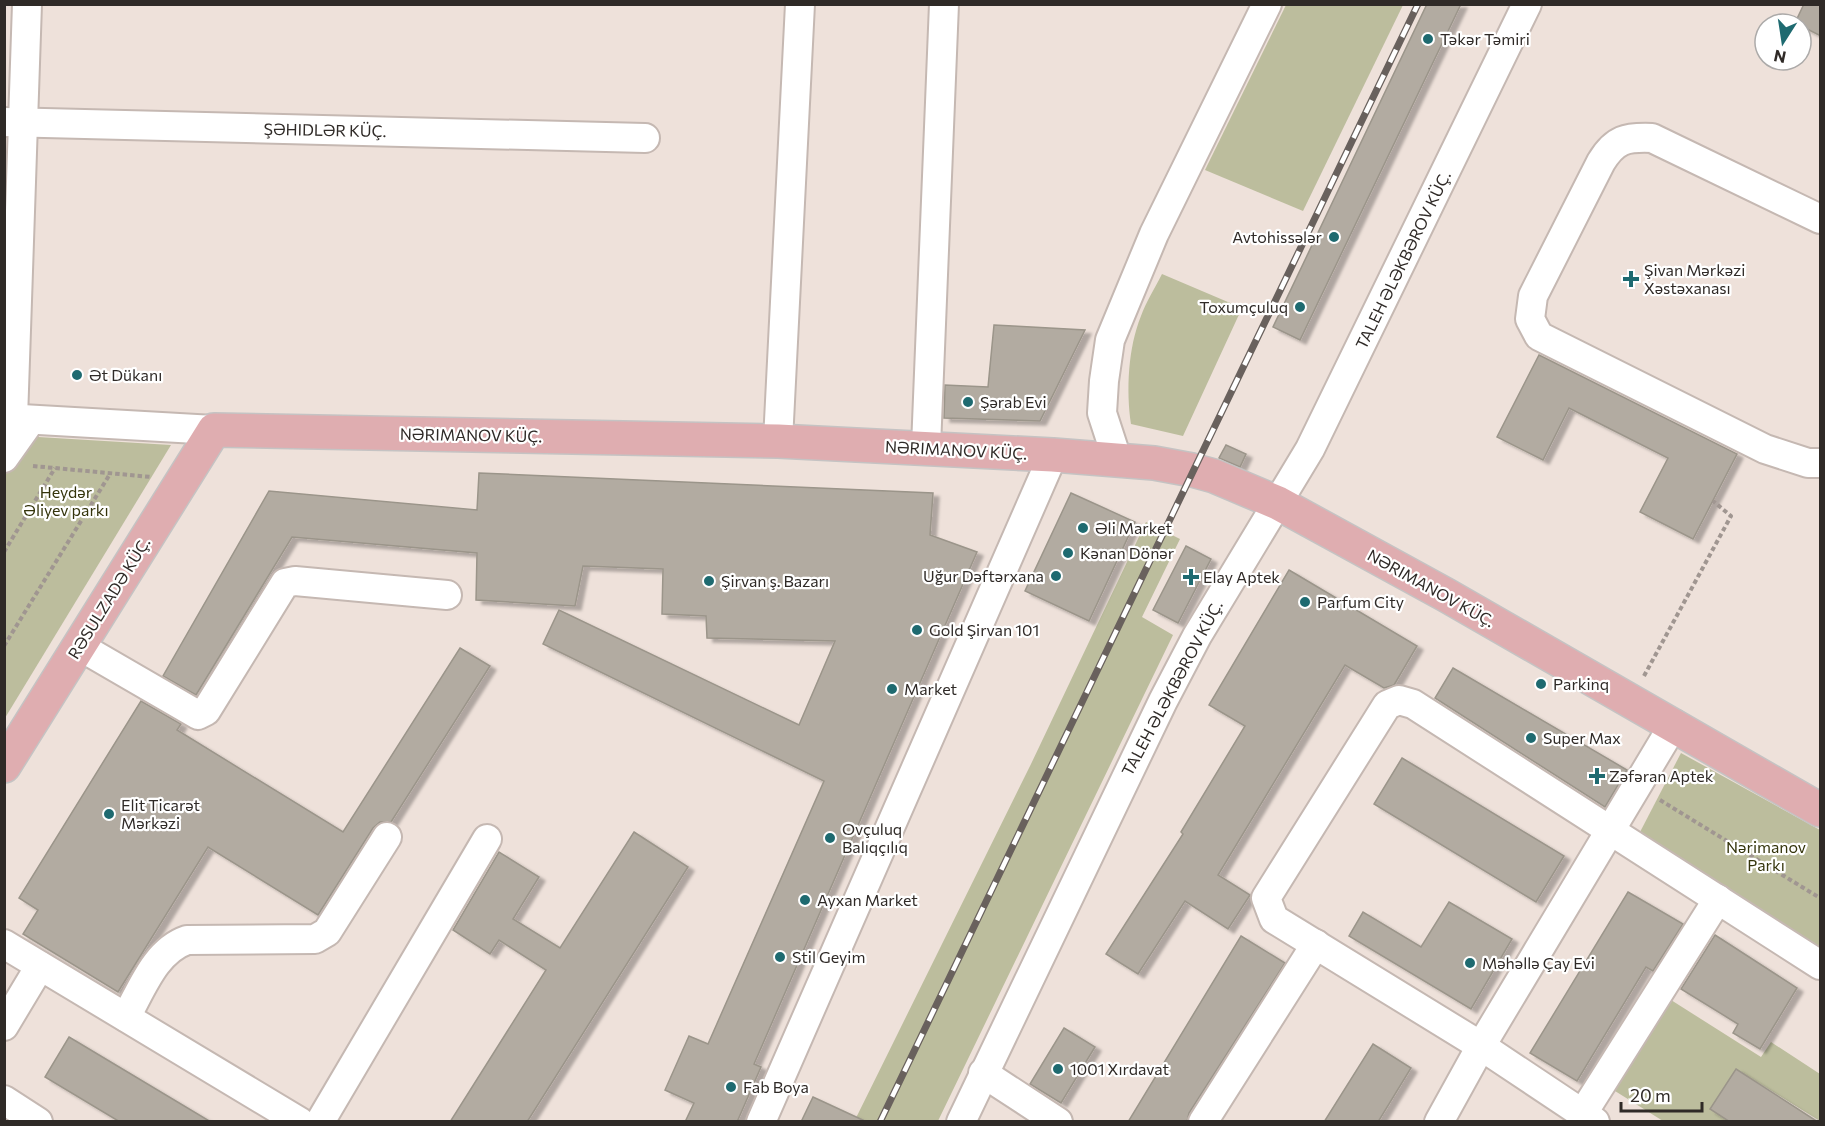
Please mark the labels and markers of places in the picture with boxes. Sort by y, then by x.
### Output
place label: Təkər Təmiri [1440,29,1530,48]
marker: Təkər Təmiri [1421,32,1435,46]
place label: Avtohissələr [1232,227,1323,246]
marker: Avtohissələr [1327,230,1341,244]
place label: Şivan Mərkəzi Xəstəxanası [1644,260,1745,297]
marker: Şivan Mərkəzi Xəstəxanası [1622,270,1640,288]
place label: Toxumçuluq [1199,297,1288,316]
marker: Toxumçuluq [1293,300,1307,314]
place label: Ət Dükanı [89,365,162,384]
marker: Ət Dükanı [70,368,84,382]
place label: Şərab Evi [980,392,1047,411]
marker: Şərab Evi [961,395,975,409]
place label: Əli Market [1095,518,1172,537]
marker: Əli Market [1076,521,1090,535]
place label: Kənan Dönər [1080,543,1175,562]
marker: Kənan Dönər [1061,546,1075,560]
place label: Uğur Dəftərxana [923,566,1044,585]
place label: Elay Aptek [1203,567,1280,586]
marker: Uğur Dəftərxana [1049,569,1063,583]
marker: Elay Aptek [1184,570,1198,584]
place label: Şirvan ş. Bazarı [721,571,829,590]
marker: Şirvan ş. Bazarı [702,574,716,588]
place label: Parfum City [1317,592,1404,611]
marker: Parfum City [1298,595,1312,609]
place label: Gold Şirvan 101 [929,620,1039,639]
marker: Gold Şirvan 101 [910,623,924,637]
place label: Parkinq [1553,674,1609,693]
marker: Parkinq [1534,677,1548,691]
place label: Market [904,679,958,698]
marker: Market [885,682,899,696]
place label: Super Max [1543,728,1621,747]
marker: Super Max [1524,731,1538,745]
place label: Zəfəran Aptek [1609,766,1714,785]
marker: Zəfəran Aptek [1590,769,1604,783]
place label: Elit Ticarət Mərkəzi [121,795,200,832]
marker: Elit Ticarət Mərkəzi [102,807,116,821]
place label: Ovçuluq Balıqçılıq [842,819,908,856]
marker: Ovçuluq Balıqçılıq [823,831,837,845]
place label: Ayxan Market [817,890,918,909]
marker: Ayxan Market [798,893,812,907]
place label: Stil Geyim [792,947,865,966]
marker: Stil Geyim [773,950,787,964]
place label: Məhəllə Çay Evi [1482,953,1595,972]
marker: Məhəllə Çay Evi [1463,956,1477,970]
place label: 1001 Xırdavat [1070,1059,1170,1078]
marker: 1001 Xırdavat [1051,1062,1065,1076]
place label: Fab Boya [743,1077,809,1096]
marker: Fab Boya [724,1080,738,1094]

